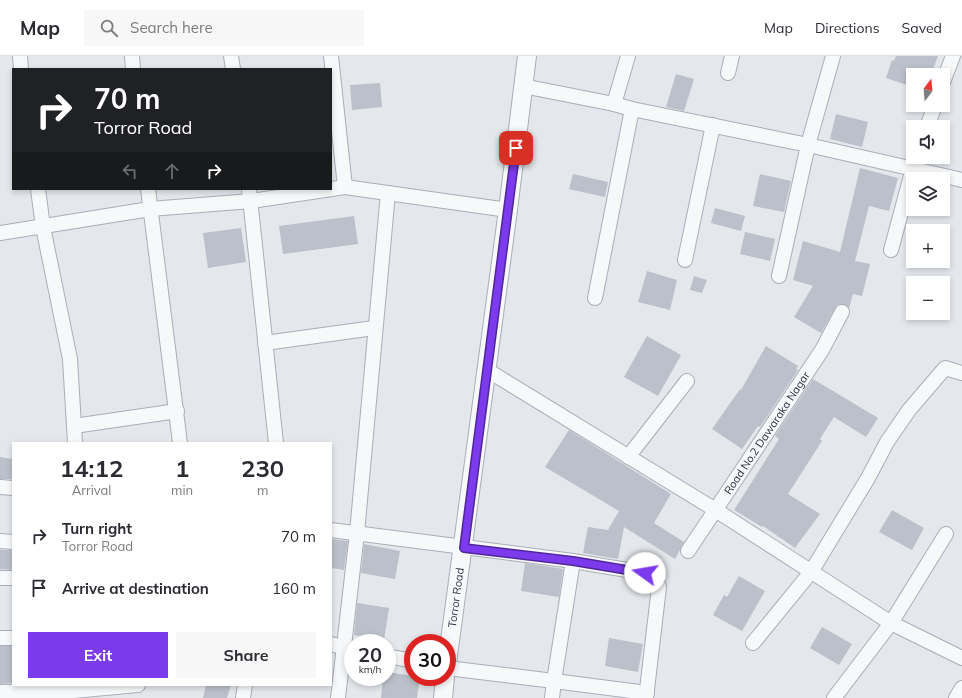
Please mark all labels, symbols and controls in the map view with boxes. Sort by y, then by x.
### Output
search box [84,10,364,46]
text: Map [20,16,60,40]
icon: search [98,17,120,39]
text: Search here [130,18,213,37]
text: Map [764,19,793,37]
text: Directions [815,19,880,37]
text: Saved [902,19,942,37]
north arrow [906,68,950,112]
map controls [906,68,950,320]
text: 70 m [94,81,160,116]
icon: right [28,84,80,136]
text: Torror Road [94,116,192,139]
button: sound [906,120,950,164]
pin [499,131,533,165]
icon: arrive [505,137,527,159]
icon: left [119,160,141,182]
icon: ahead [161,160,183,182]
icon: right [203,160,225,182]
button: layers [906,172,950,216]
button: + [906,224,950,268]
button: − [906,276,950,320]
street label: Road No.2 Dawaraka Nagar [721,369,813,497]
text: 14:12 [60,453,123,483]
text: 1 [175,453,189,483]
text: 230 [241,453,284,483]
text: Arrival [72,482,111,498]
text: min [171,482,193,498]
text: m [257,482,268,498]
text: Turn right [62,519,132,538]
icon: right [28,525,50,547]
text: 70 m [281,527,316,546]
text: Torror Road [62,538,133,554]
position arrow [624,552,666,594]
street label: Torror Road [445,567,467,628]
icon: arrive [28,577,50,599]
text: Arrive at destination [62,579,209,598]
text: 160 m [272,579,316,598]
button: Exit [28,632,168,678]
button: Share [176,632,316,678]
speed limit sign: 30 [404,634,456,686]
text: 20 [358,642,382,667]
text: km/h [359,663,381,676]

